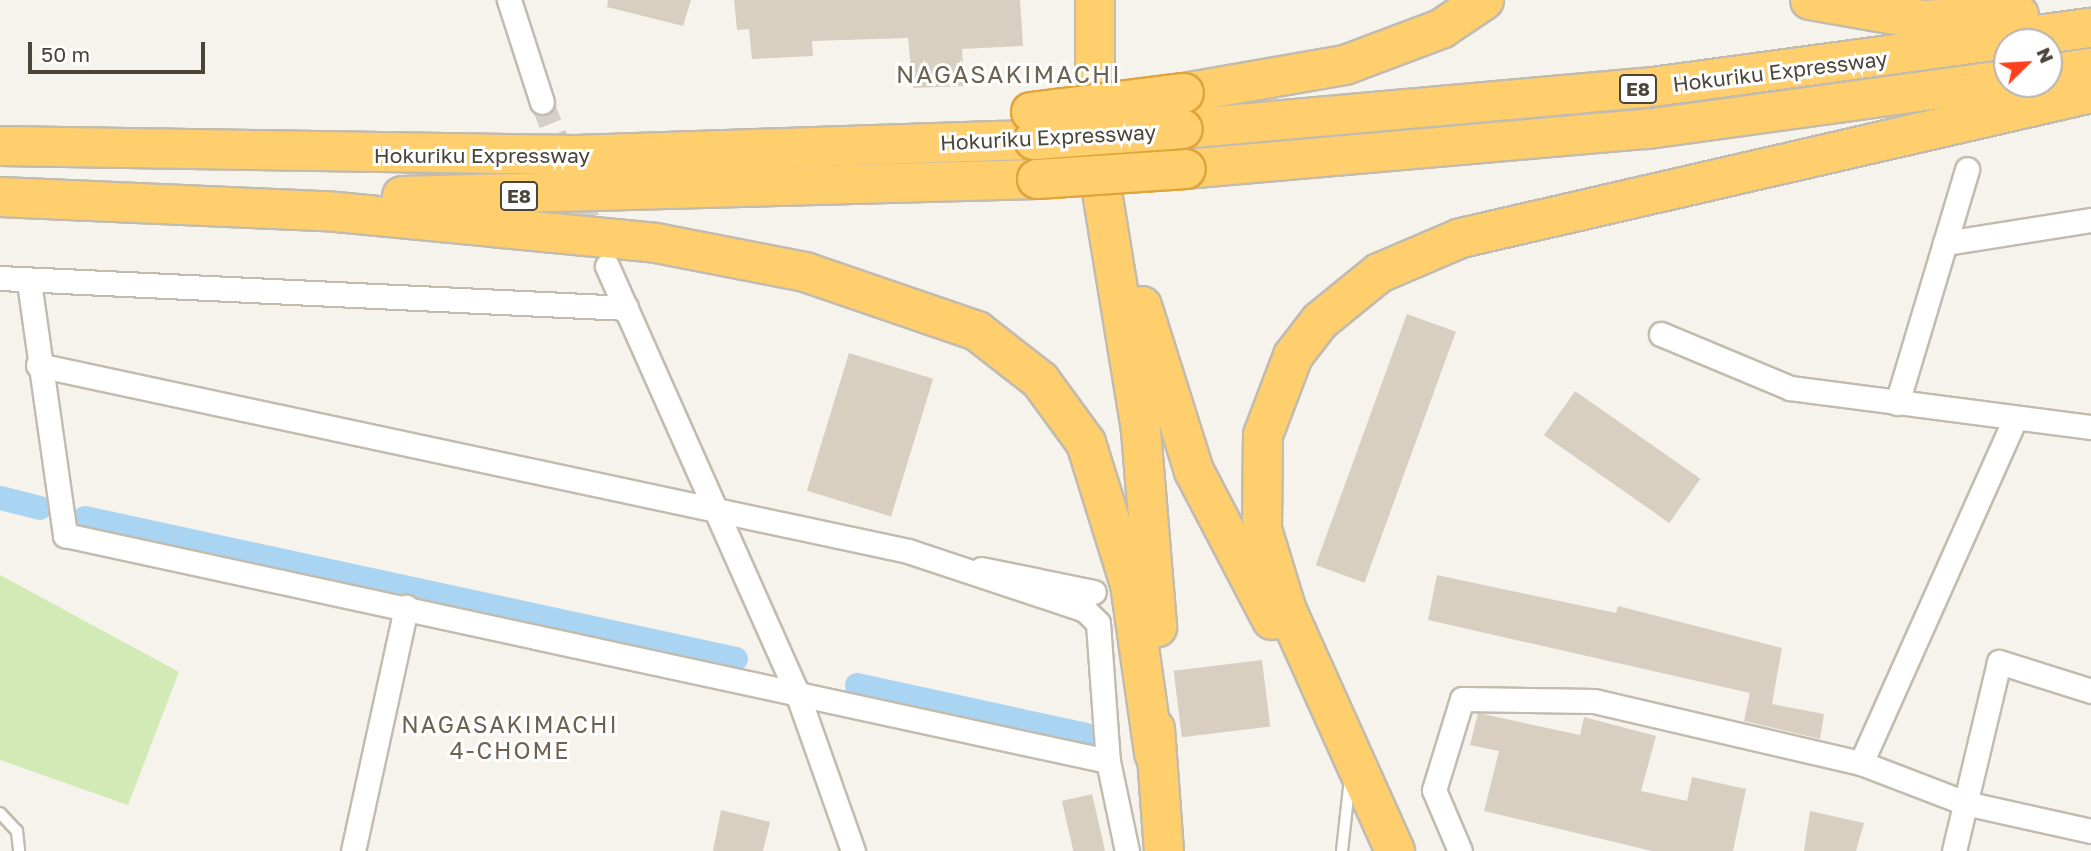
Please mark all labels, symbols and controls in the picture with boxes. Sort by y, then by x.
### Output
scale bar [32,28,208,72]
north arrow [1993,28,2063,98]
text: 50 m [41,41,90,67]
text: N [2032,44,2059,66]
street label: Hokuriku Expressway [1671,45,1889,97]
district label: NAGASAKIMACHI [898,60,1120,88]
road number: E8 [1619,74,1657,104]
street label: Hokuriku Expressway [939,119,1157,155]
street label: Hokuriku Expressway [374,142,590,168]
road number: E8 [500,180,538,212]
district label: NAGASAKIMACHI 4-CHOME [403,710,617,764]

